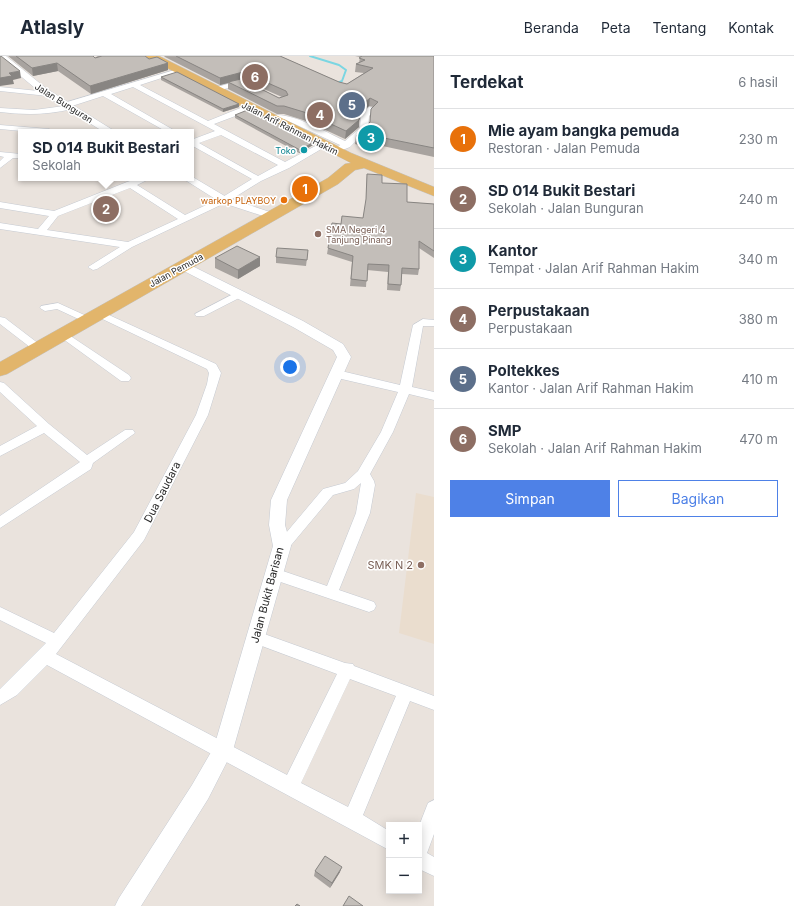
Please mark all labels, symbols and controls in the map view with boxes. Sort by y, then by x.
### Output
text: Atlasly [20,16,84,39]
text: Beranda [524,19,579,36]
text: Peta [601,19,631,36]
text: Tentang [653,19,706,36]
text: Kontak [728,19,774,36]
pin: 6 [242,62,268,92]
text: Terdekat [450,72,523,92]
text: 6 hasil [738,74,778,90]
street label: Jalan Bunguran [33,81,95,125]
pin: 5 [339,90,365,120]
street label: Jalan Arif Rahman Hakim [240,99,340,157]
pin: 4 [307,100,333,130]
text: Mie ayam bangka pemuda [488,121,679,140]
pin: 3 [358,123,384,153]
popup [18,129,194,181]
text: 1 [460,131,466,147]
text: 230 m [739,131,778,147]
text: SD 014 Bukit Bestari [32,138,180,157]
text: Restoran · Jalan Pemuda [488,140,640,156]
place label: Toko [275,145,296,156]
marker: Toko [299,145,309,155]
text: Sekolah [32,157,81,173]
pin: 1 [292,174,318,204]
text: SD 014 Bukit Bestari [488,181,635,200]
text: 2 [459,191,467,207]
text: 240 m [739,191,778,207]
pin: 2 [93,194,119,224]
place label: warkop PLAYBOY [201,195,276,206]
marker: warkop PLAYBOY [279,195,289,205]
text: Sekolah · Jalan Bunguran [488,200,644,216]
place label: SMA Negeri 4 Tanjung Pinang [326,224,392,245]
marker: SMA Negeri 4 Tanjung Pinang [313,229,323,239]
text: Kantor [488,241,538,260]
street label: Jalan Pemuda [147,251,205,289]
text: 3 [459,251,467,267]
text: 340 m [738,251,778,267]
text: Tempat · Jalan Arif Rahman Hakim [488,260,699,276]
text: Perpustakaan [488,301,590,320]
text: 4 [459,311,467,327]
text: 380 m [739,311,778,327]
text: Perpustakaan [488,320,572,336]
your location [280,357,300,377]
text: Poltekkes [488,361,560,380]
text: 5 [459,371,467,387]
text: 410 m [741,371,778,387]
text: Kantor · Jalan Arif Rahman Hakim [488,380,694,396]
text: SMP [488,421,522,440]
text: 6 [459,431,467,447]
text: 470 m [739,431,778,447]
text: Sekolah · Jalan Arif Rahman Hakim [488,440,702,456]
street label: Dua Saudara [141,459,183,525]
button: Simpan [450,480,610,517]
button: Bagikan [618,480,778,517]
street label: Jalan Bukit Barisan [247,545,287,645]
place label: SMK N 2 [367,558,413,572]
marker: SMK N 2 [416,560,426,570]
map controls [386,822,422,894]
button: + [386,822,422,858]
button: − [386,858,422,894]

